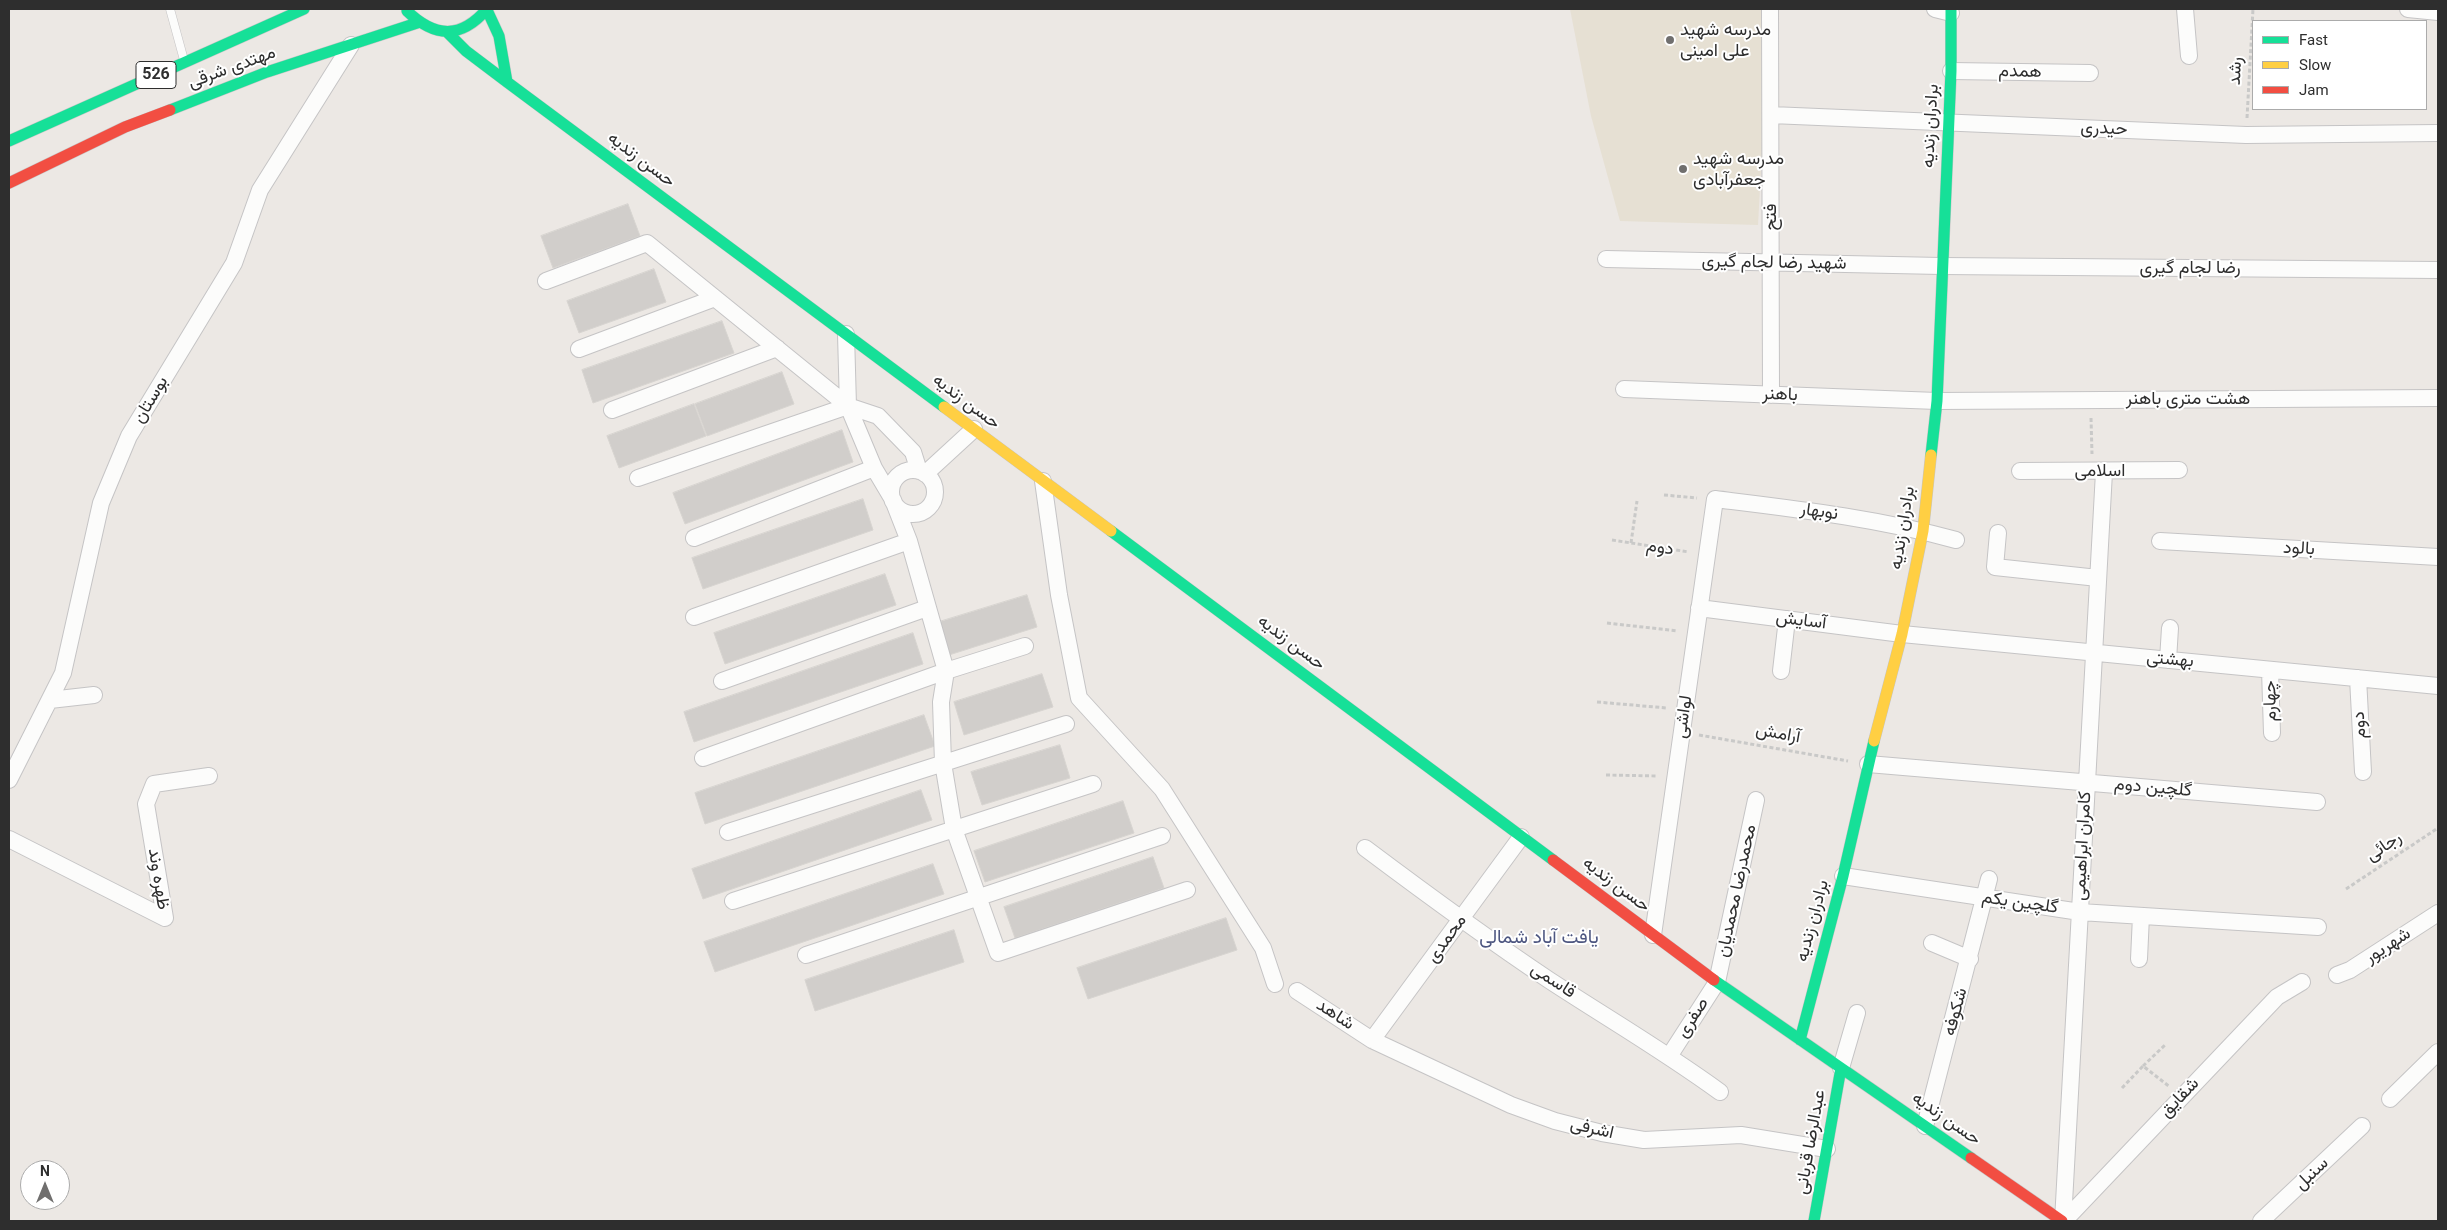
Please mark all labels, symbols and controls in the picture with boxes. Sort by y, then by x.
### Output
place label: مدرسه شهید علی امینی [1680,19,1771,62]
legend [2252,20,2427,110]
text: Fast [2299,31,2328,49]
marker: مدرسه شهید علی امینی [1664,34,1676,46]
street label: مهتدی شرقی [185,42,279,94]
street label: رشد [2224,56,2248,86]
text: Slow [2299,56,2331,74]
street label: همدم [1998,61,2042,83]
road number: 526 [136,62,176,88]
text: Jam [2299,81,2329,99]
street label: برادران زندیه [1918,83,1944,169]
street label: حیدری [2080,117,2128,141]
street label: حسن زندیه [603,128,679,192]
place label: مدرسه شهید جعفرآبادی [1693,148,1784,190]
marker: مدرسه شهید جعفرآبادی [1677,163,1689,175]
street label: فتح [1760,203,1782,231]
street label: شهید رضا لجام گیری [1701,251,1847,275]
street label: رضا لجام گیری [2139,257,2241,279]
street label: حسن زندیه [928,370,1004,434]
street label: بوستان [129,372,173,428]
street label: باهنر [1762,384,1798,406]
street label: هشت متری باهنر [2126,388,2250,410]
street label: اسلامی [2075,460,2125,482]
street label: برادران زندیه [1886,485,1920,571]
street label: نوبهار [1799,499,1839,525]
street label: دوم [1645,535,1675,561]
street label: بالود [2283,537,2315,561]
street label: آسایش [1774,607,1828,635]
street label: حسن زندیه [1253,611,1329,675]
street label: بهشتی [2145,647,2195,673]
street label: چهارم [2260,680,2282,722]
street label: لواشی [1670,694,1698,740]
street label: دوم [2348,711,2372,739]
street label: آرامش [1754,719,1802,749]
street label: گلچین دوم [2113,774,2193,802]
street label: کامران ابراهیمی [2069,791,2097,901]
street label: محمدرضا محمدیان [1712,823,1762,959]
street label: رجائی [2362,827,2406,867]
street label: ظهره وند [143,847,173,911]
street label: حسن زندیه [1578,853,1654,917]
street label: برادران زندیه [1792,878,1834,964]
street label: گلچین یکم [1980,887,2060,919]
street label: محمدی [1422,911,1472,967]
street label: شهریور [2361,923,2415,969]
district label: یافت آباد شمالی [1479,927,1599,949]
street label: قاسمی [1526,958,1580,1004]
street label: شکوفه [1939,986,1973,1038]
street label: صفری [1672,994,1714,1042]
street label: شاهد [1312,995,1358,1035]
street label: شقایق [2156,1073,2204,1123]
street label: حسن زندیه [1907,1087,1985,1151]
street label: عبدالرضا قربانی [1791,1088,1831,1196]
street label: اشرفی [1568,1114,1616,1144]
street label: سنبل [2291,1153,2333,1195]
north arrow [20,1160,70,1210]
text: N [40,1163,50,1179]

